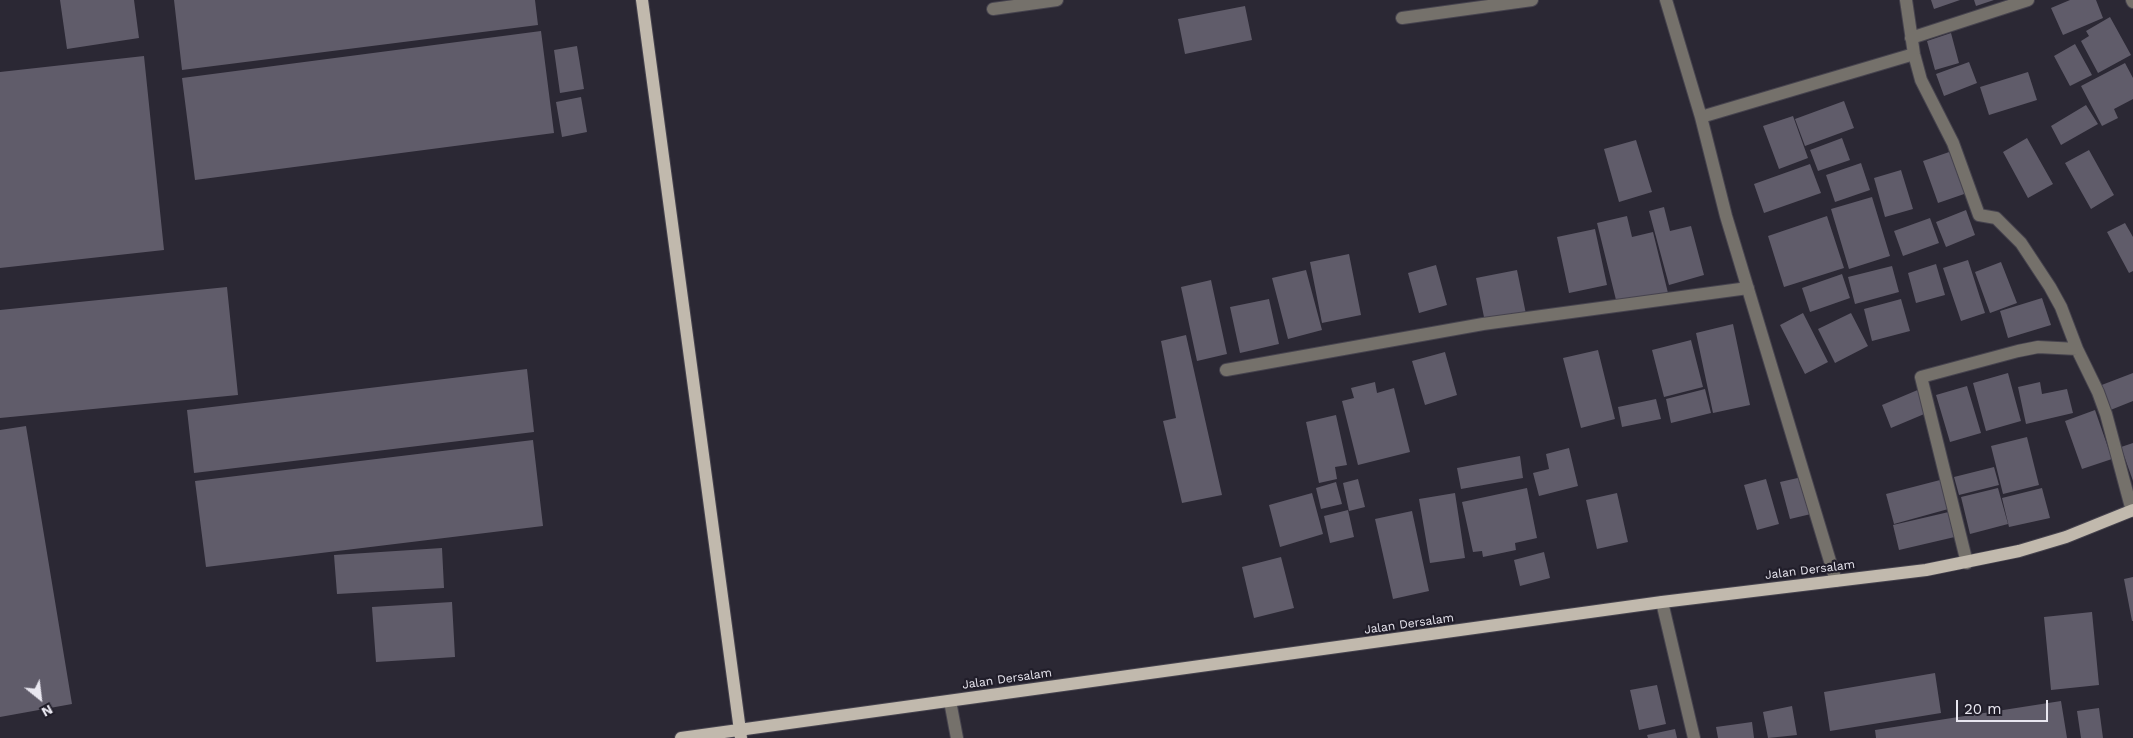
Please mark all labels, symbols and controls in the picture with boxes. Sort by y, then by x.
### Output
street label: Jalan Dersalam [1764,557,1856,583]
street label: Jalan Dersalam [1363,611,1455,637]
street label: Jalan Dersalam [961,666,1053,692]
north arrow [15,673,65,723]
scale bar [1958,690,2050,722]
text: 20 m [1964,700,2002,718]
text: N [39,702,56,721]

